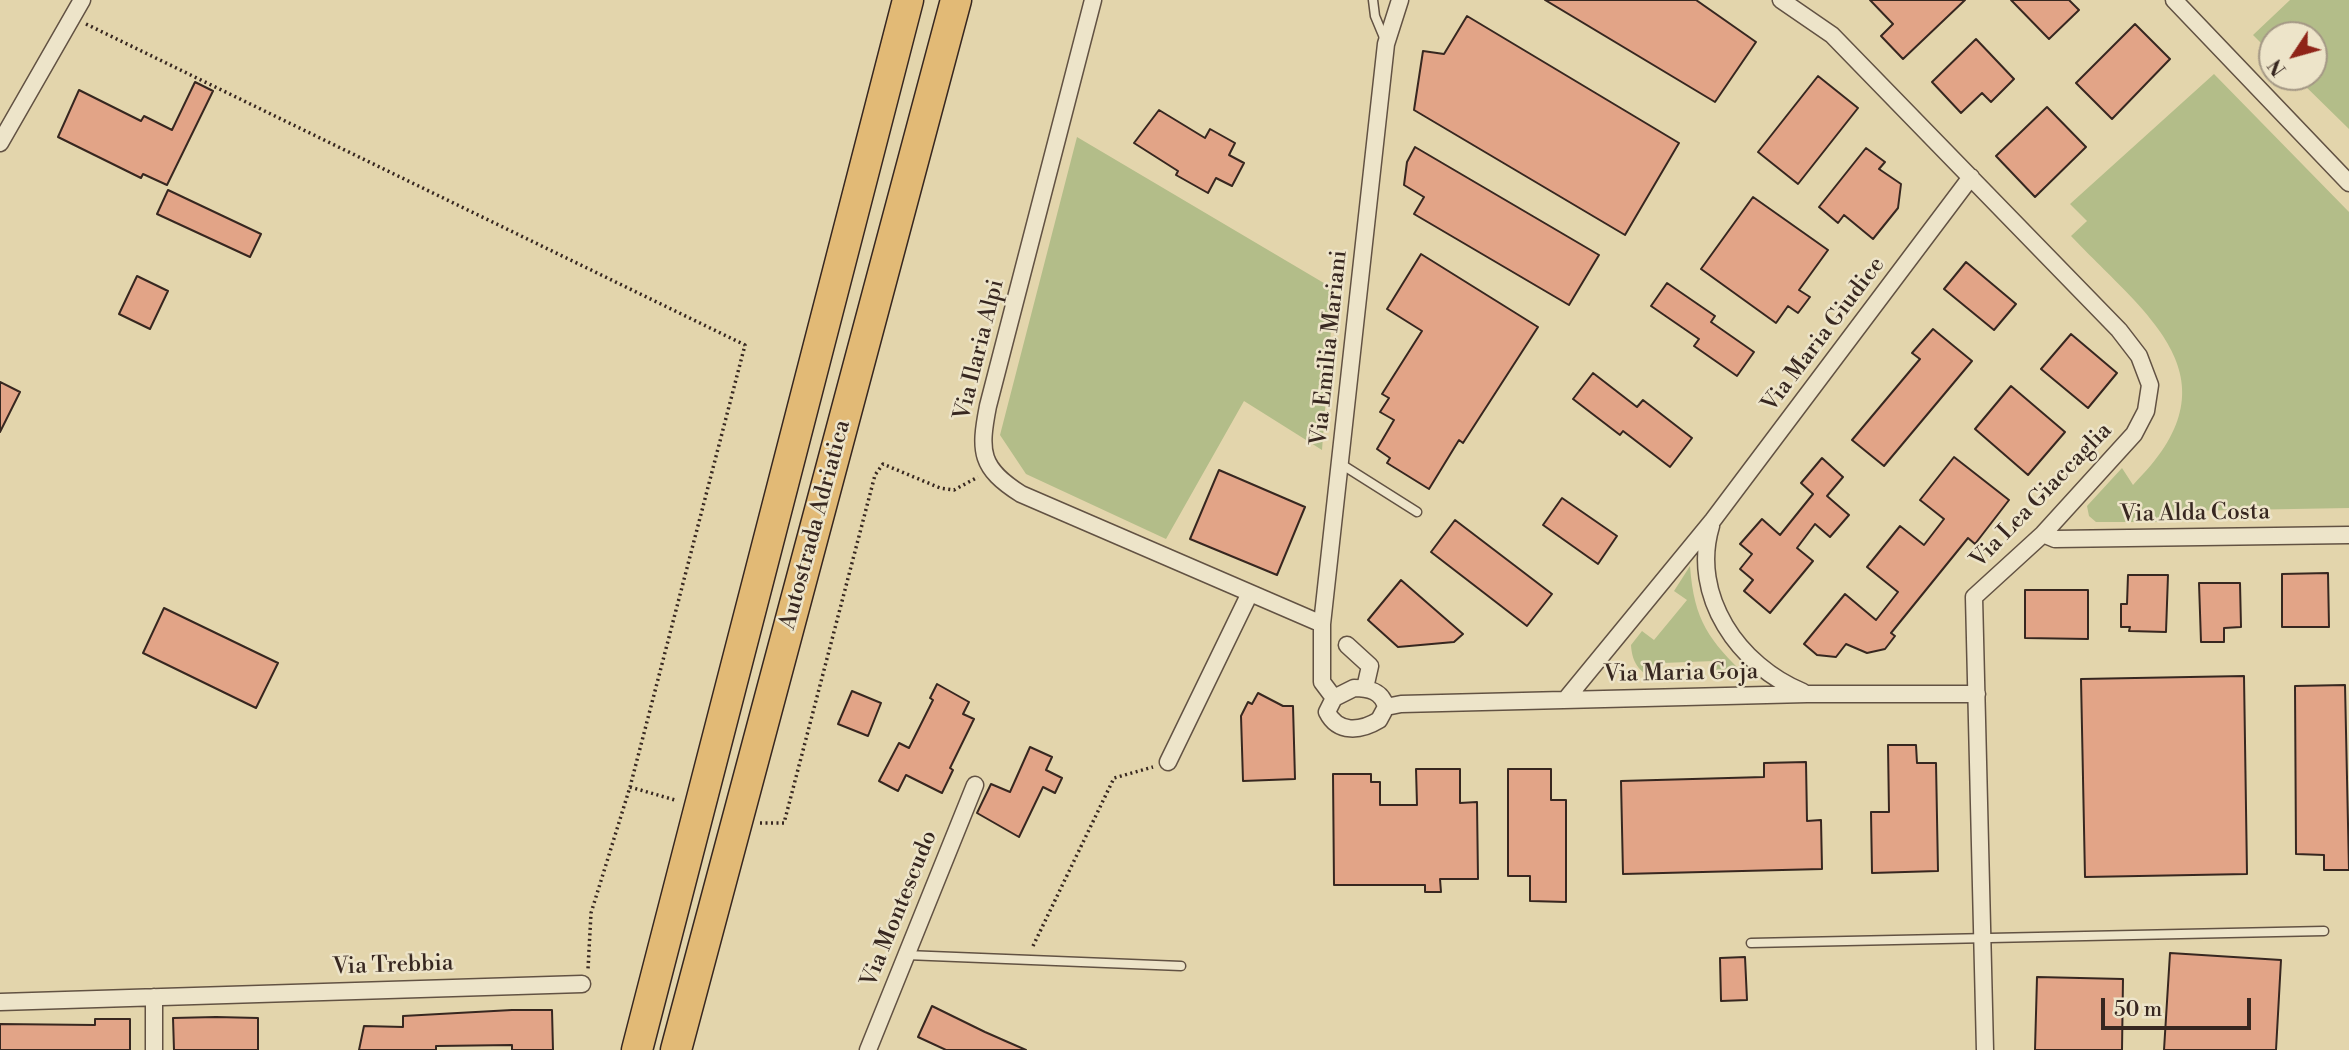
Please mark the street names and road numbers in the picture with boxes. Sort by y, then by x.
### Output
street label: Via Emilia Mariani [1306,249,1354,447]
street label: Via Maria Giudice [1757,252,1891,418]
street label: Via Ilaria Alpi [949,277,1011,423]
street label: Autostrada Adriatica [775,417,857,633]
street label: Via Lea Giaccaglia [1966,418,2118,574]
street label: Via Alda Costa [2120,499,2270,529]
street label: Via Maria Goja [1604,659,1758,689]
street label: Via Montescudo [856,827,944,991]
street label: Via Trebbia [332,950,454,982]

